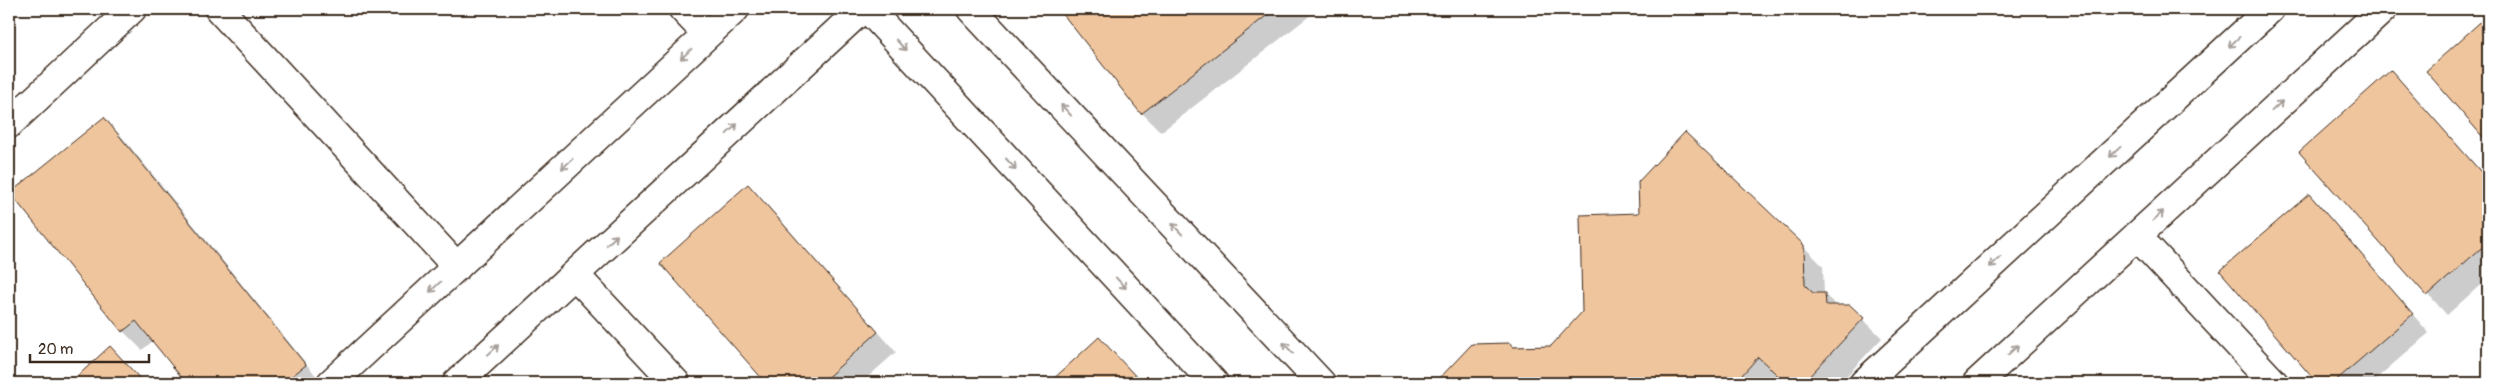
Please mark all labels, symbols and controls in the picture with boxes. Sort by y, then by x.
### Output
one-way arrow [2228,36,2241,48]
one-way arrow [895,38,907,51]
one-way arrow [680,48,693,60]
one-way arrow [2271,100,2284,112]
one-way arrow [1060,104,1072,117]
one-way arrow [725,123,738,135]
one-way arrow [2108,146,2121,158]
one-way arrow [561,158,574,170]
one-way arrow [1005,158,1017,170]
one-way arrow [2151,210,2164,222]
one-way arrow [1171,222,1183,235]
one-way arrow [606,234,619,246]
one-way arrow [1989,256,2002,268]
one-way arrow [1116,277,1127,290]
one-way arrow [429,281,442,293]
scale bar [30,332,149,364]
text: 20 m [38,340,73,359]
one-way arrow [1282,341,1294,354]
one-way arrow [487,344,500,356]
one-way arrow [2006,344,2019,356]

